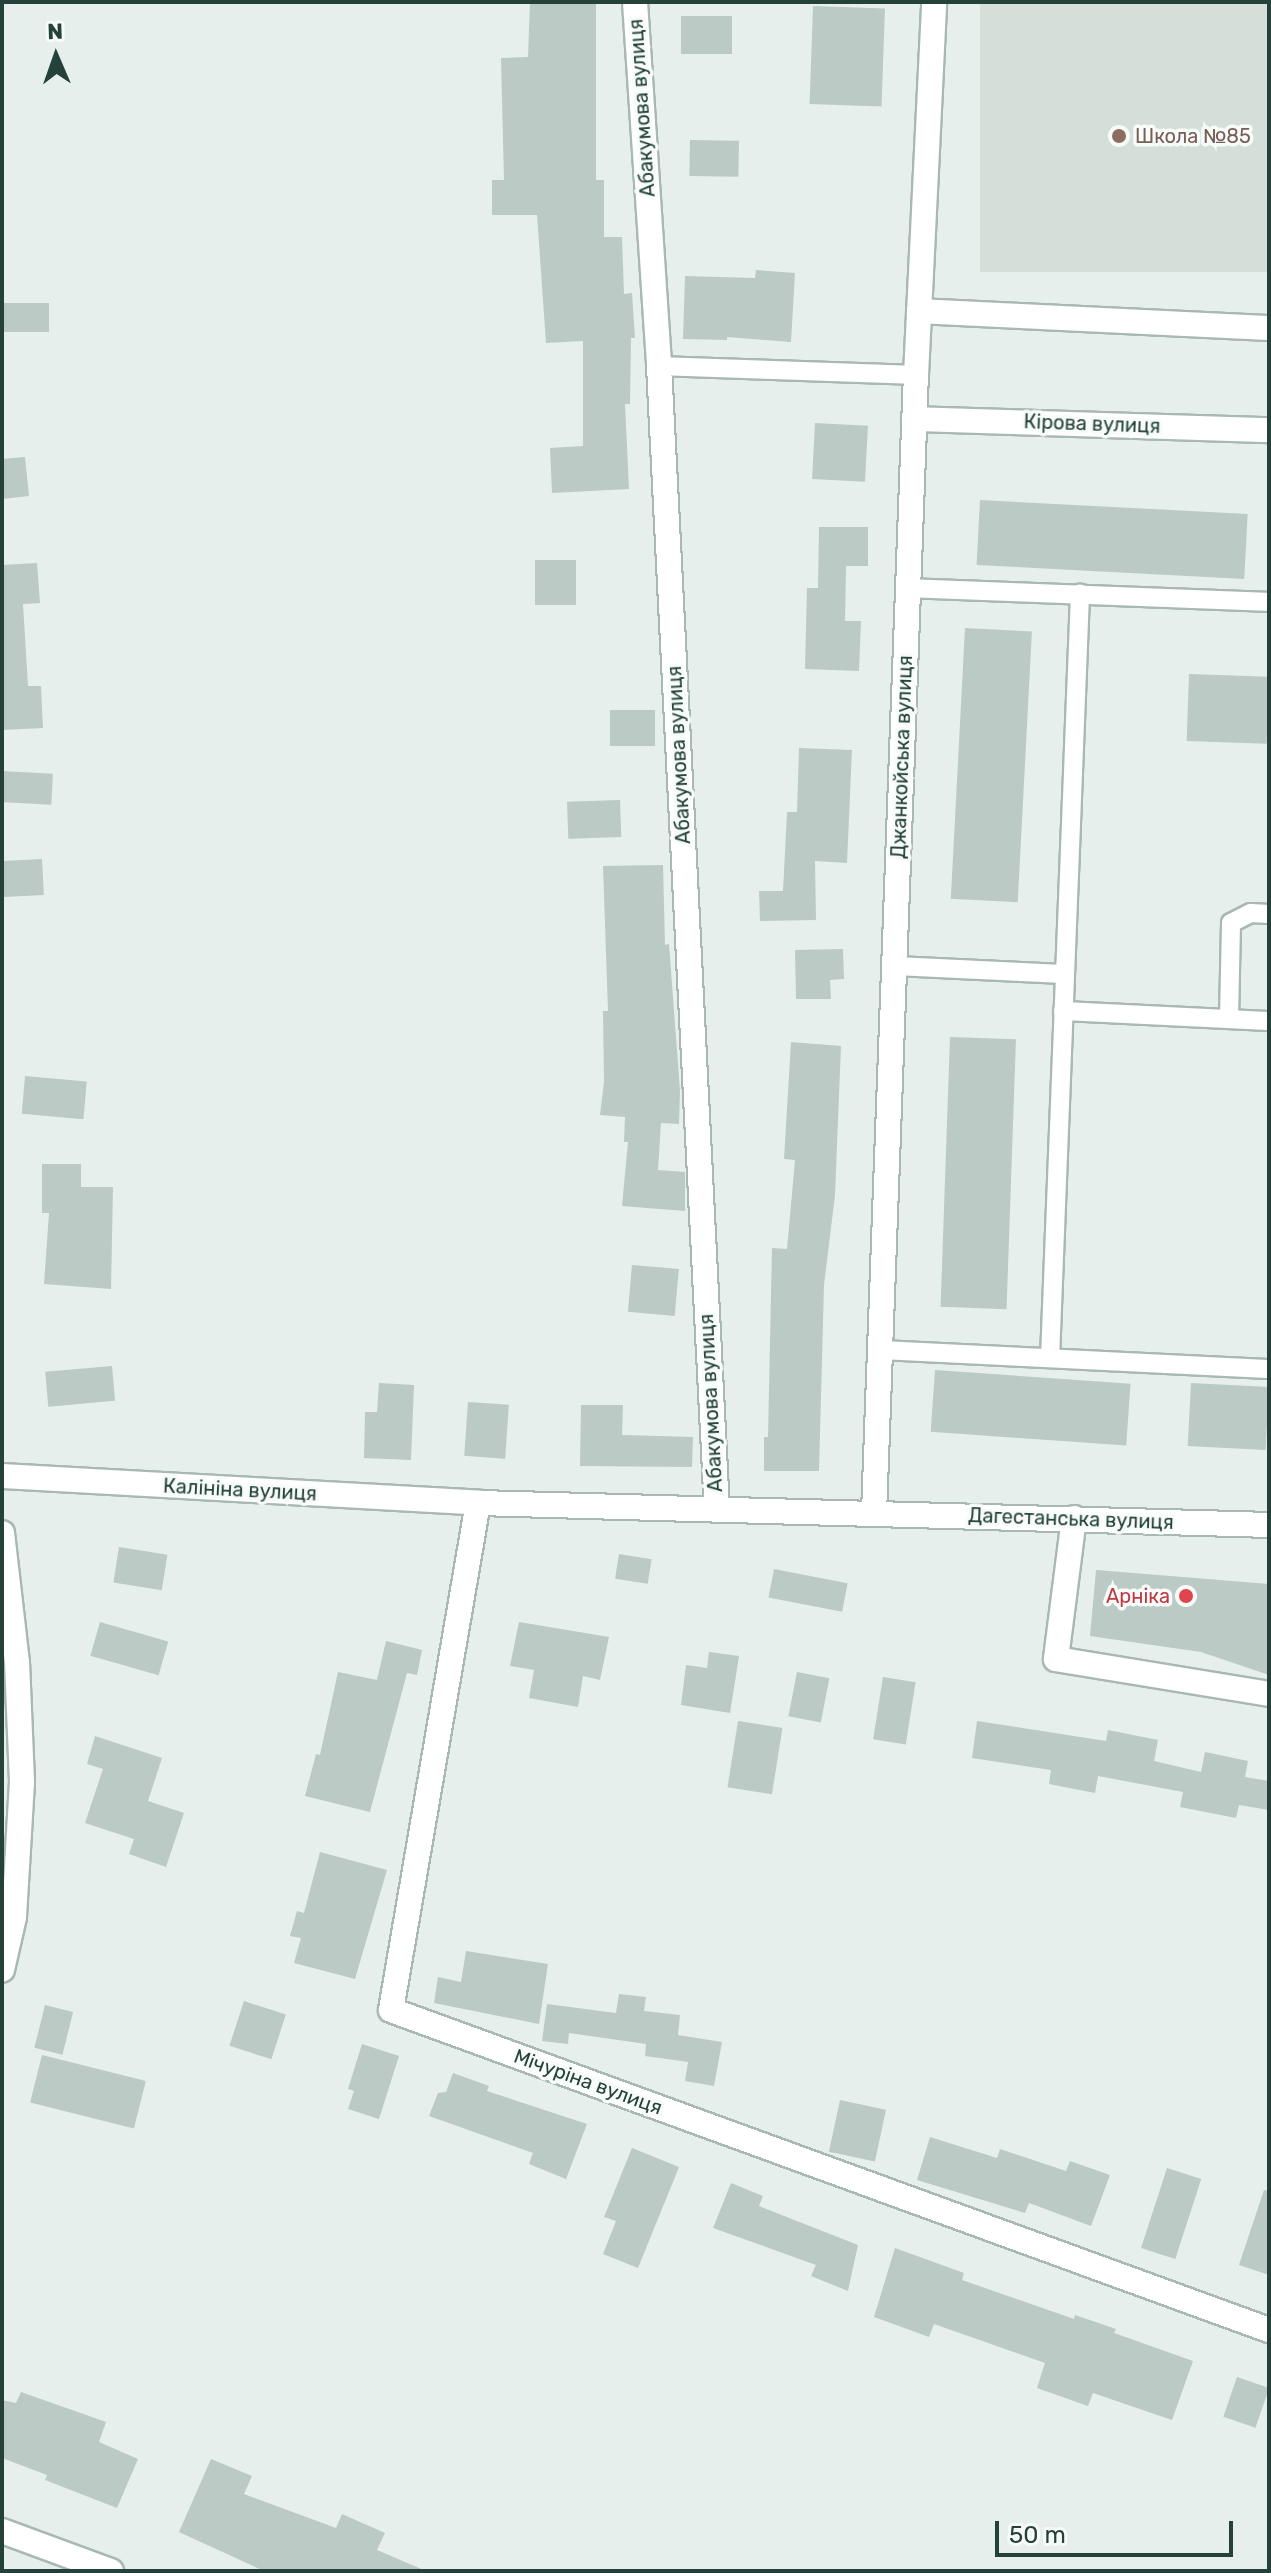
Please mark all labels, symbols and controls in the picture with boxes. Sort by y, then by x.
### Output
north arrow [16,16,96,96]
text: N [47,18,64,45]
street label: Абакумова вулиця [624,18,660,198]
place label: Школа №85 [1135,124,1251,148]
marker: Школа №85 [1110,127,1128,145]
street label: Кірова вулиця [1023,410,1161,438]
street label: Джанкойська вулиця [886,655,918,859]
street label: Абакумова вулиця [662,665,696,845]
street label: Абакумова вулиця [694,1313,728,1493]
street label: Калініна вулиця [162,1474,318,1506]
street label: Дагестанська вулиця [968,1503,1174,1535]
place label: Арніка [1106,1584,1170,1608]
marker: Арніка [1177,1587,1195,1605]
street label: Мічуріна вулиця [511,2044,665,2120]
scale bar [999,2505,1237,2555]
text: 50 m [1009,2521,1066,2549]

